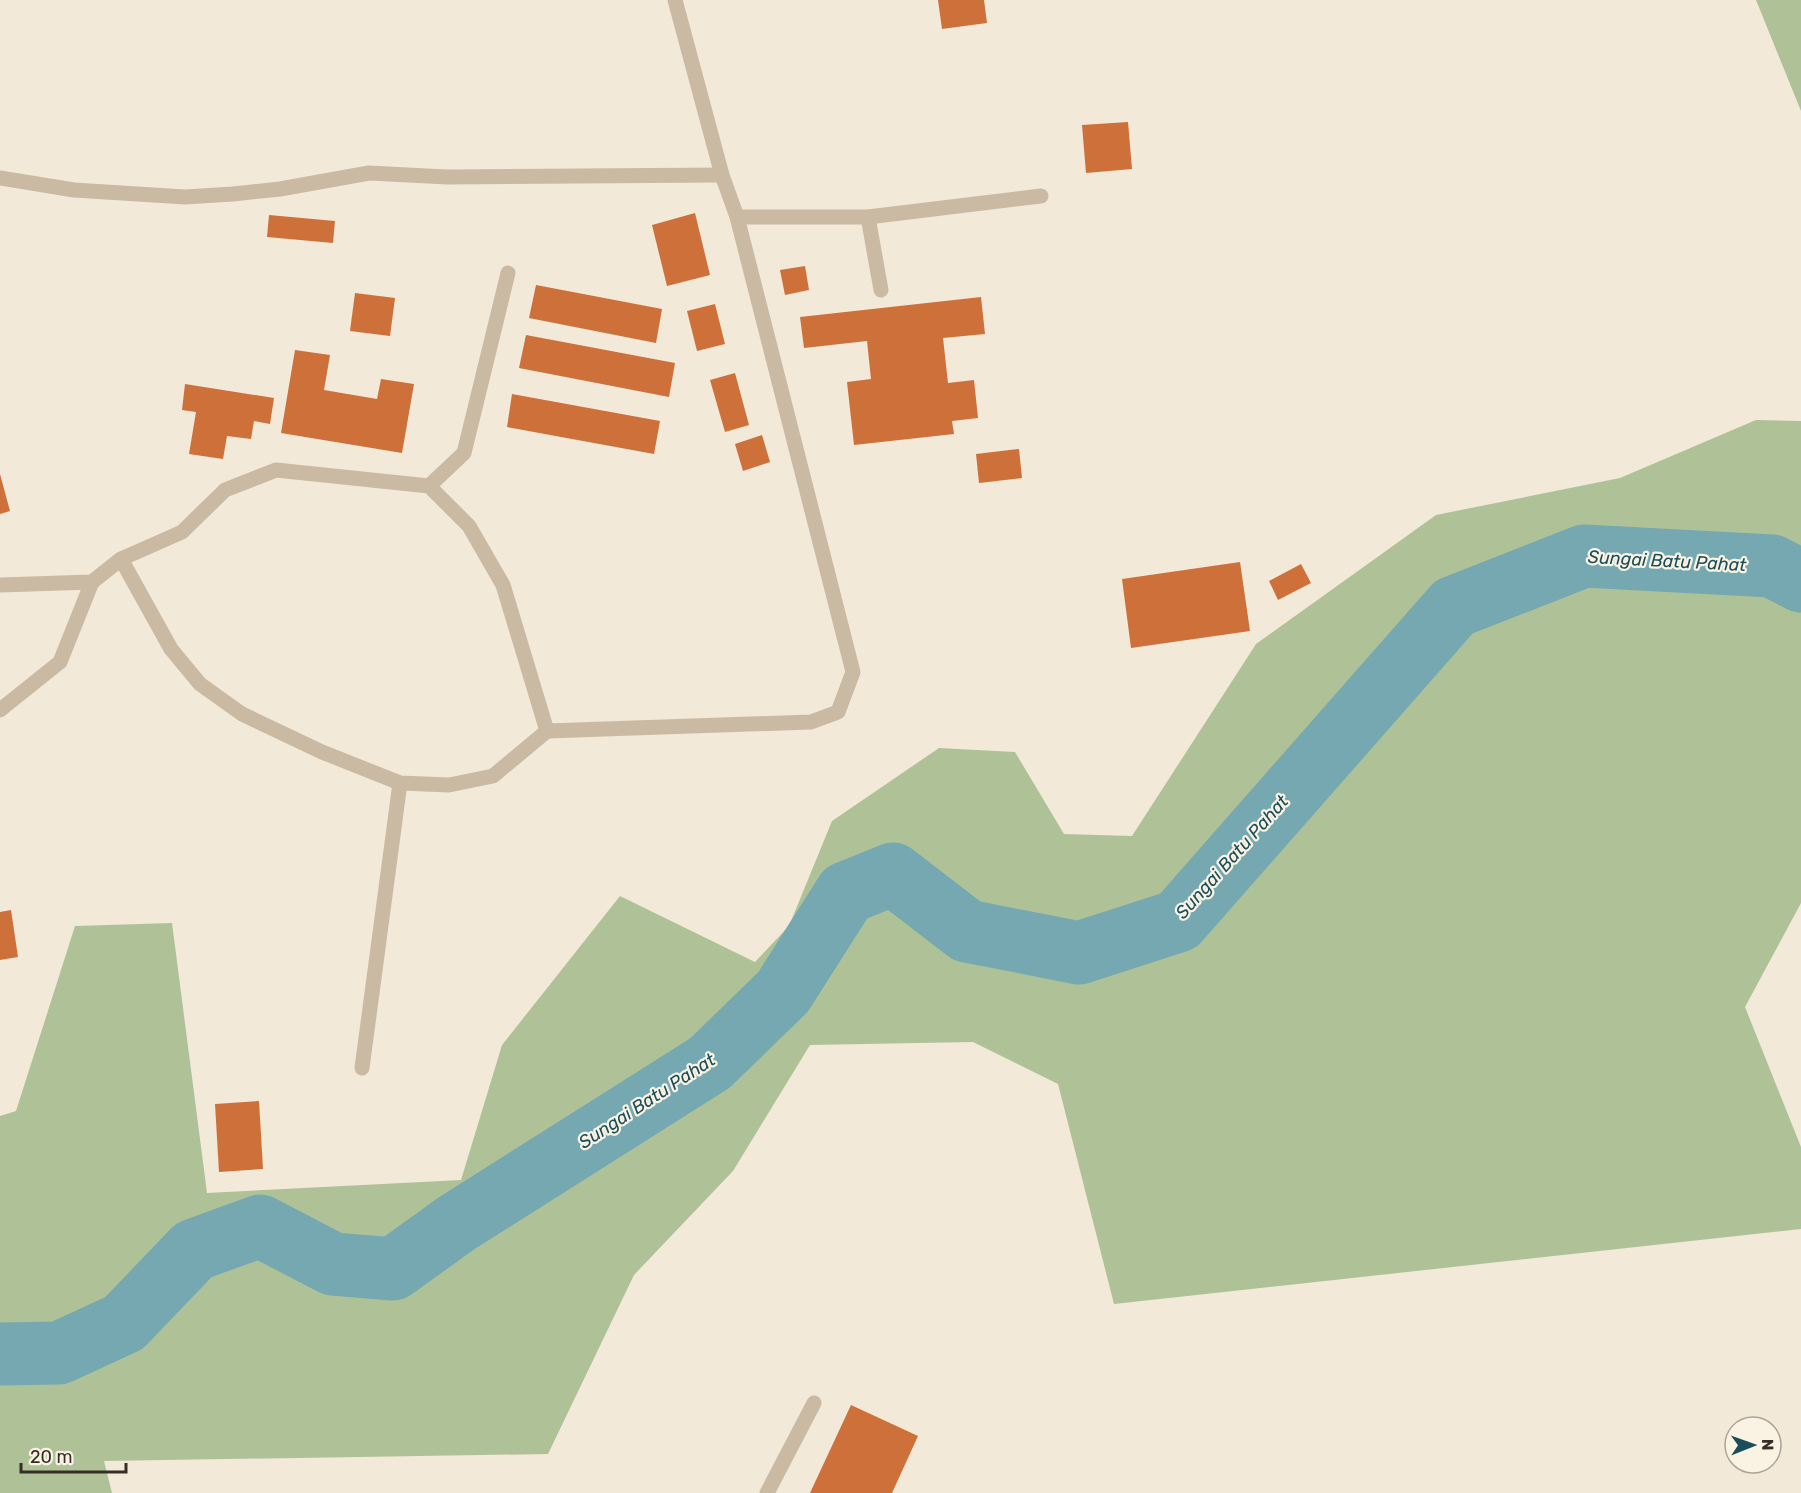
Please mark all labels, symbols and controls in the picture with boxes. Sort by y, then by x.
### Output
water label: Sungai Batu Pahat [1587,546,1748,576]
water label: Sungai Batu Pahat [1171,790,1294,923]
water label: Sungai Batu Pahat [575,1048,720,1153]
north arrow [1723,1415,1783,1475]
scale bar [21,1436,126,1474]
text: N [1758,1439,1777,1451]
text: 20 m [30,1446,72,1468]

